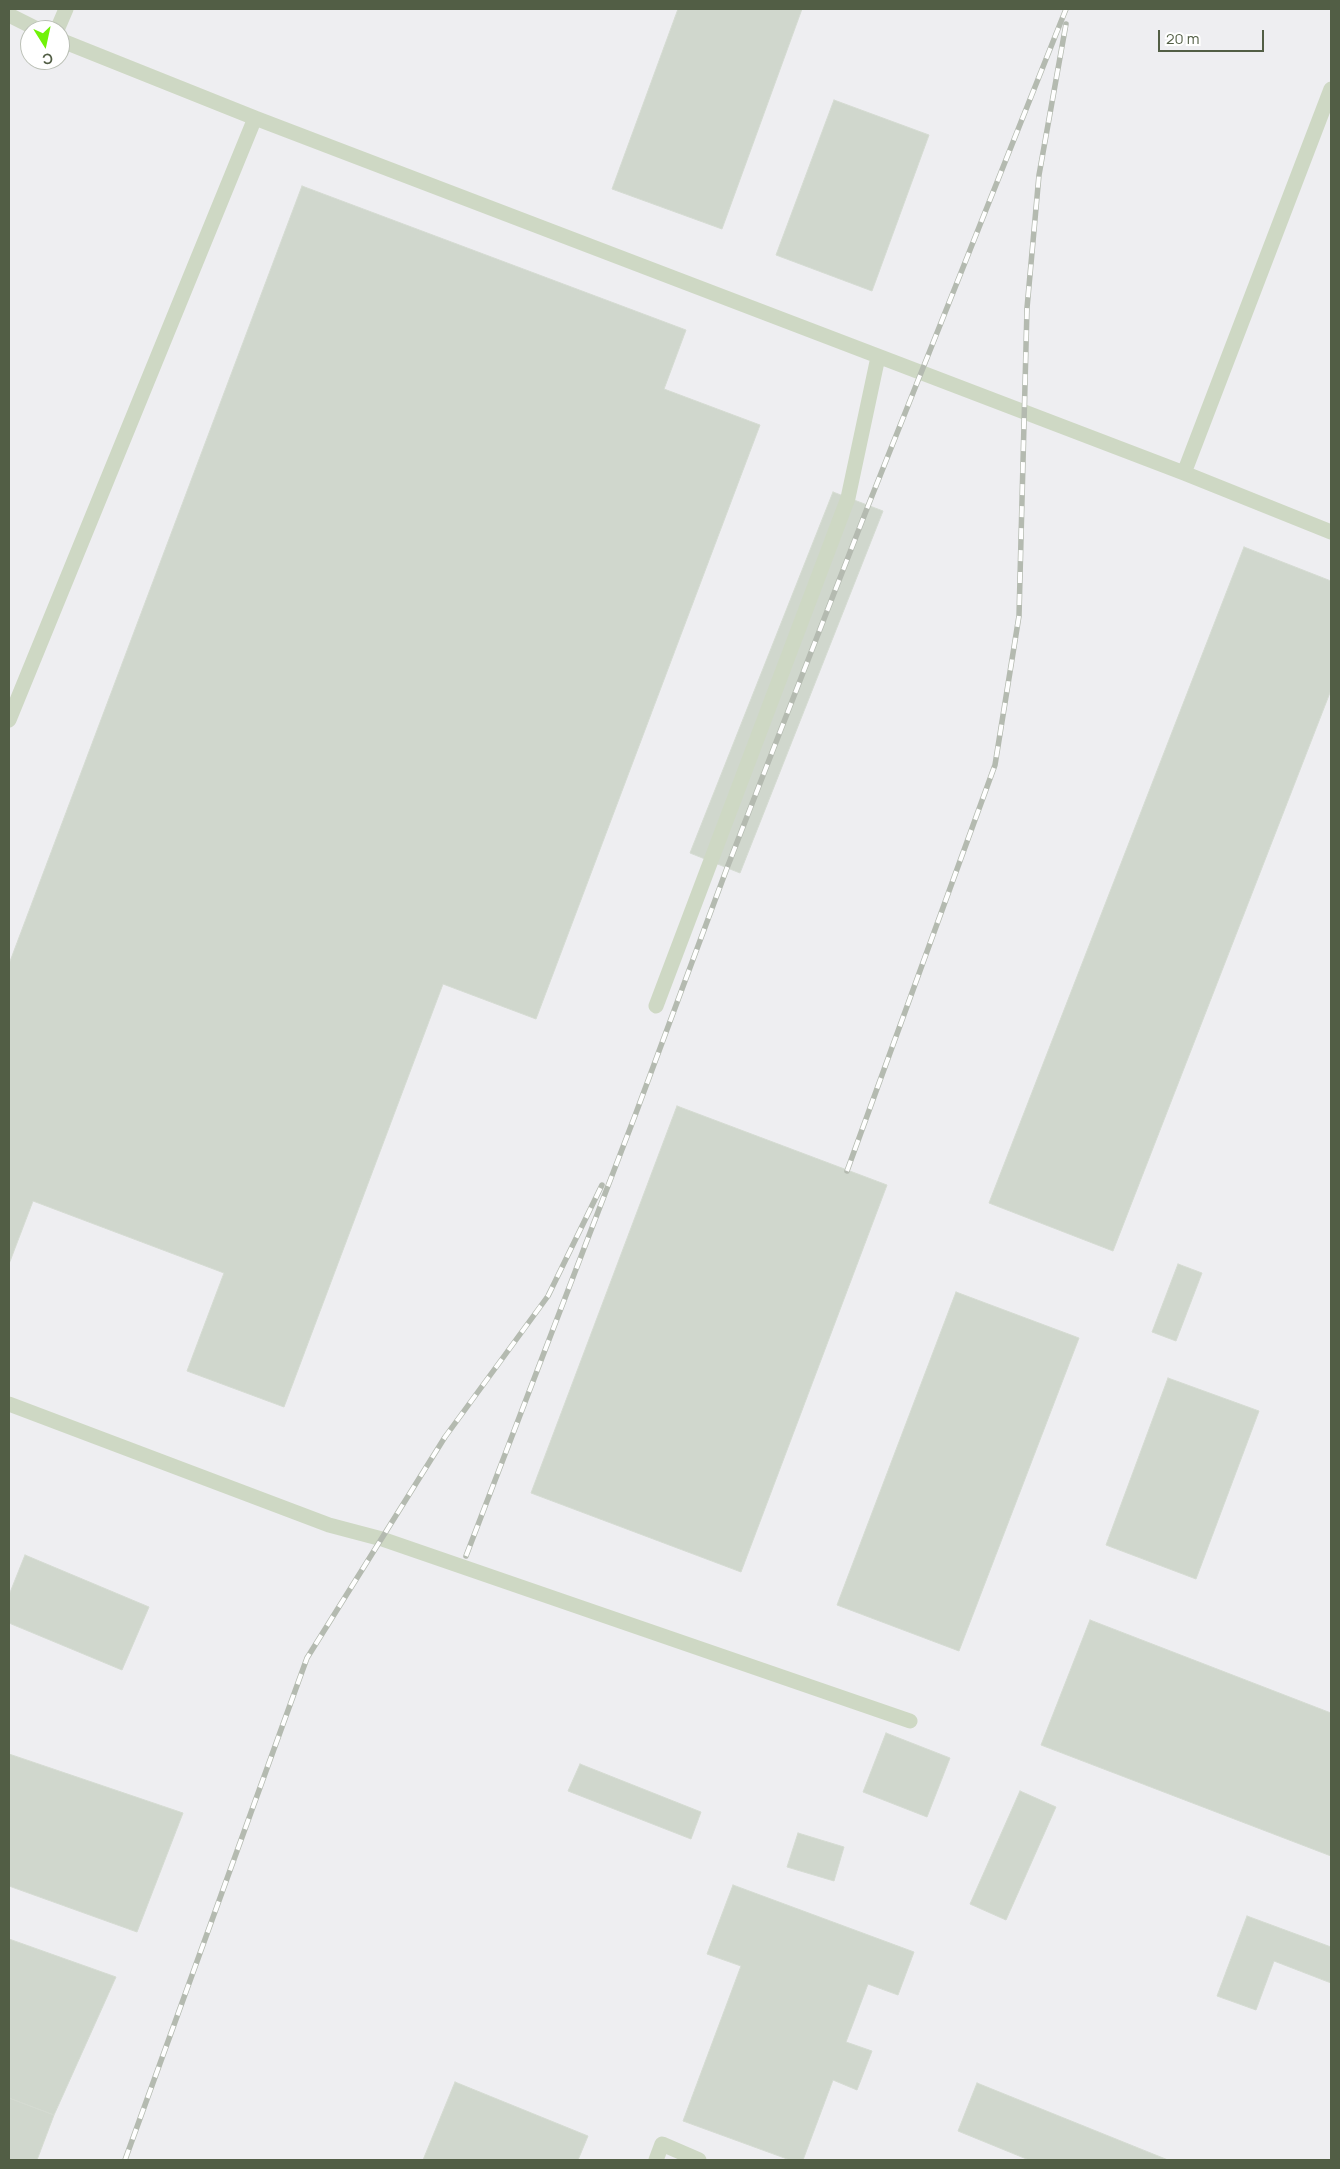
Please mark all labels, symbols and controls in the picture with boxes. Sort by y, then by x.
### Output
north arrow [20,20,70,70]
scale bar [1160,20,1266,52]
text: 20 m [1166,28,1199,49]
text: С [41,49,54,70]

